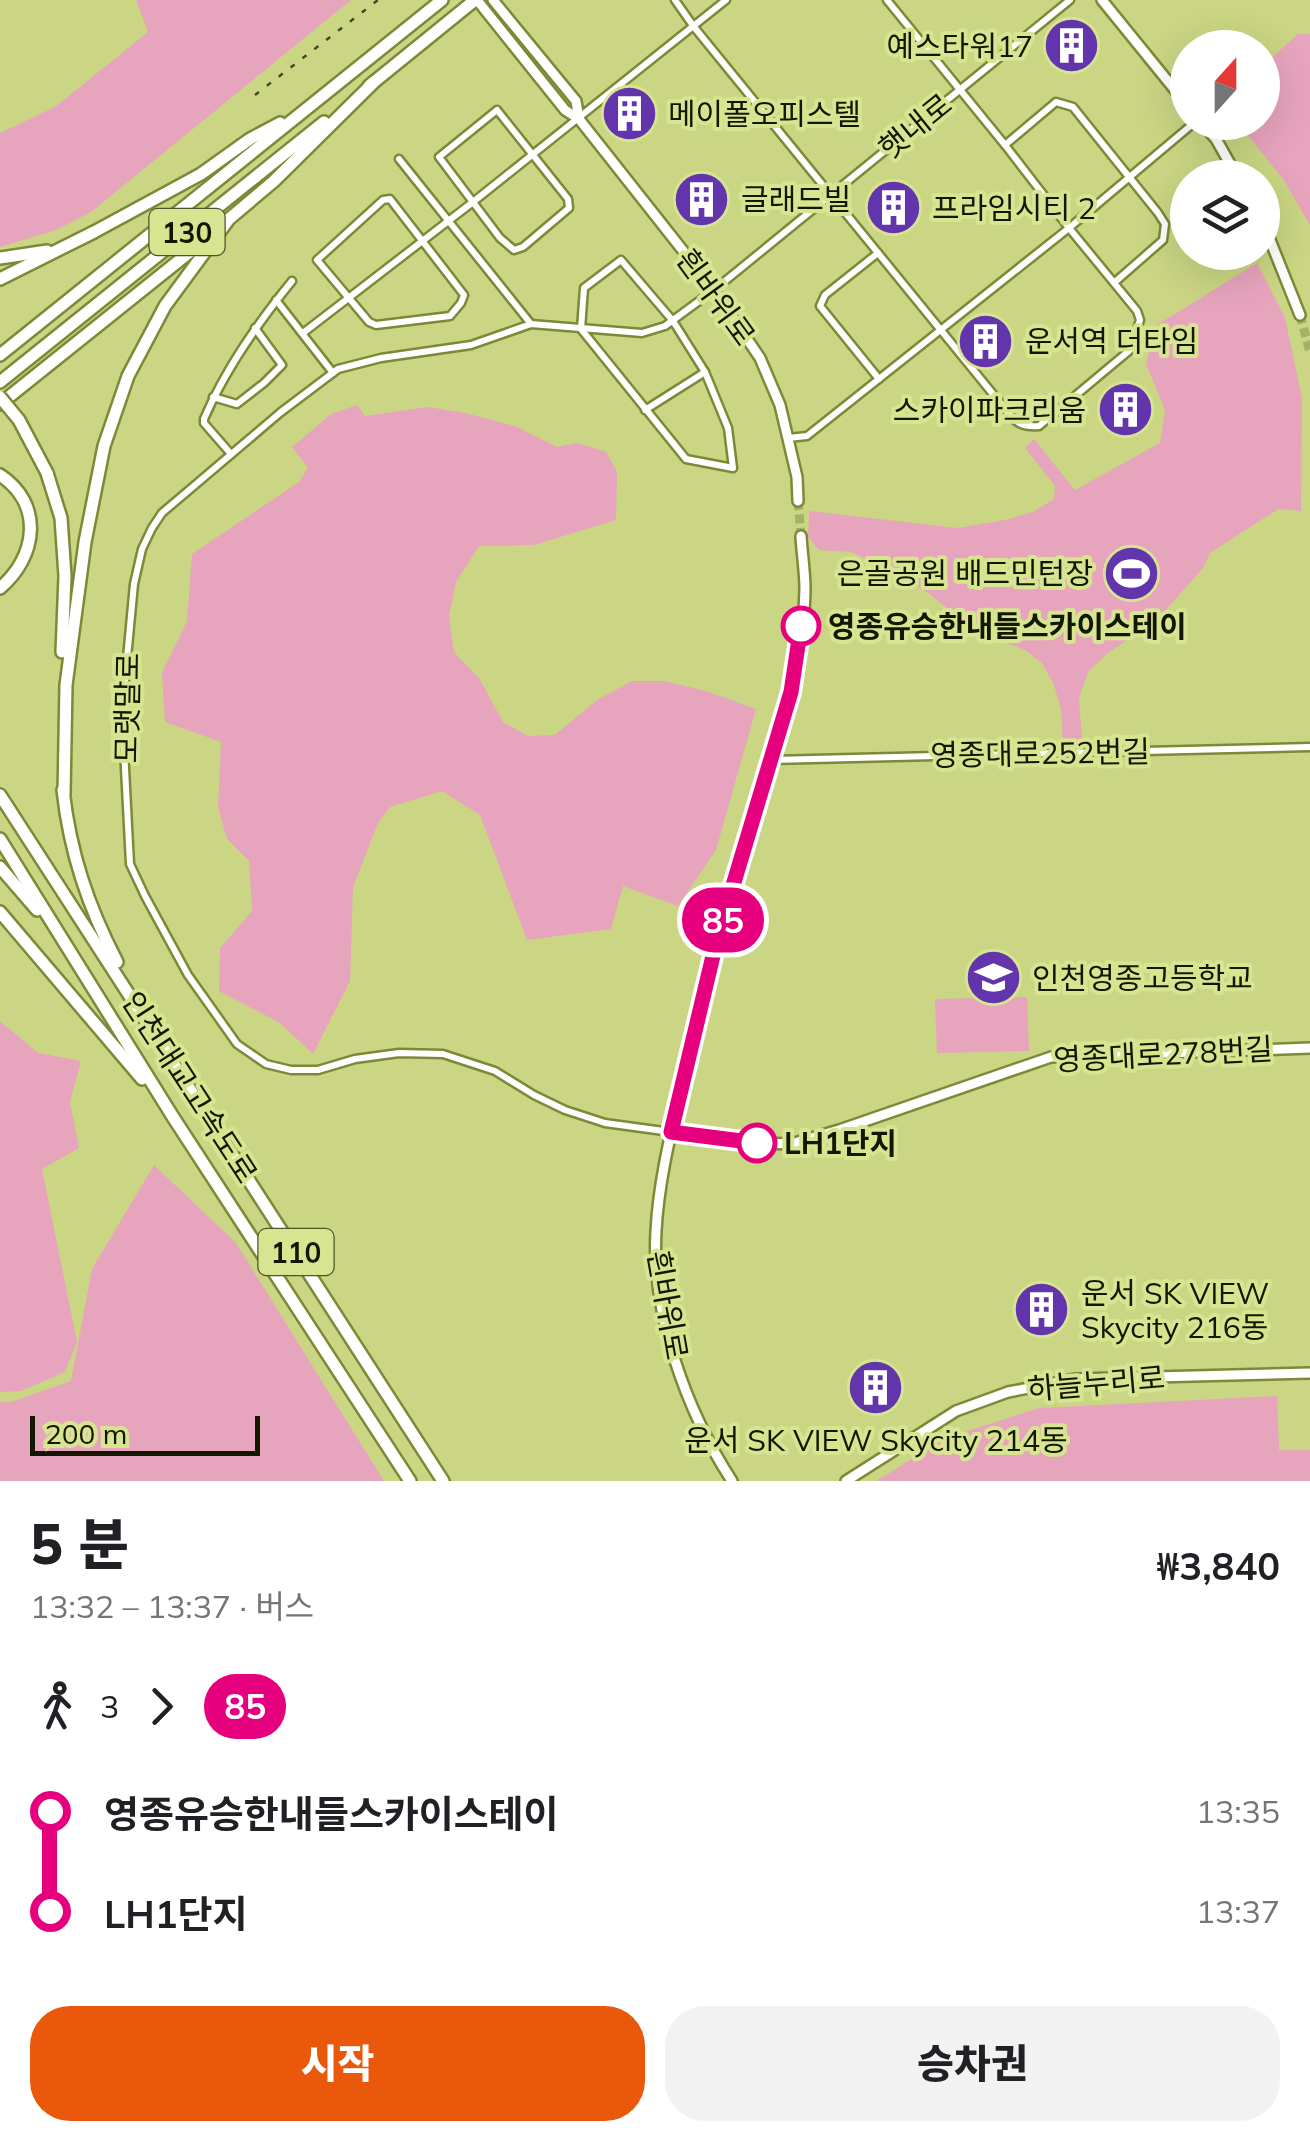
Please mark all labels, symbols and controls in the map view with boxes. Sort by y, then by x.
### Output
building icon: 예스타워17 [1042,16,1102,76]
place label: 예스타워17 [887,27,1033,65]
north arrow [1170,30,1280,140]
map controls [1170,30,1280,270]
building icon: 메이폴오피스텔 [599,84,659,144]
street label: 햇내로 [871,85,959,167]
place label: 메이폴오피스텔 [668,95,861,133]
button: layers [1170,160,1280,270]
building icon: 글래드빌 [672,169,732,229]
building icon: 프라임시티 2 [863,178,923,238]
place label: 글래드빌 [741,180,851,218]
place label: 프라임시티 2 [932,189,1096,227]
road number: 130 [150,209,224,255]
street label: 흰바위로 [668,241,764,353]
building icon: 운서역 더타임 [956,311,1016,371]
place label: 운서역 더타임 [1025,322,1198,360]
building icon: 스카이파크리움 [1095,380,1155,440]
place label: 스카이파크리움 [893,391,1086,429]
sports icon: 은골공원 배드민턴장 [1102,543,1162,603]
place label: 은골공원 배드민턴장 [837,554,1093,592]
marker: 영종유승한내들스카이스테이 [782,607,820,645]
place label: 영종유승한내들스카이스테이 [828,607,1187,645]
street label: 모랫말로 [107,652,147,764]
street label: 영종대로252번길 [930,732,1150,774]
line badge: 85 [678,888,768,952]
text: 85 [702,898,744,942]
school or university icon: 인천영종고등학교 [963,948,1023,1008]
place label: 인천영종고등학교 [1032,959,1253,997]
street label: 인천대교고속도로 [114,984,266,1190]
street label: 영종대로278번길 [1052,1029,1274,1079]
marker: LH1단지 [738,1124,776,1162]
place label: LH1단지 [784,1124,897,1162]
road number: 110 [258,1229,334,1275]
street label: 흰바위로 [640,1247,696,1363]
place label: 운서 SK VIEW Skycity 216동 [1081,1274,1269,1346]
building icon: 운서 SK VIEW Skycity 216동 [1012,1280,1072,1340]
building icon: 운서 SK VIEW Skycity 214동 [846,1357,906,1417]
street label: 하늘누리로 [1026,1358,1166,1408]
scale bar [30,1411,260,1456]
text: 200 m [45,1416,127,1451]
place label: 운서 SK VIEW Skycity 214동 [684,1421,1068,1459]
text: 5 분 [30,1509,129,1578]
text: ₩3,840 [1157,1542,1280,1590]
text: 13:32 – 13:37 · 버스 [30,1586,314,1626]
icon: walk [30,1679,85,1734]
icon: forward [134,1679,189,1734]
text: 85 [224,1684,266,1728]
text: 3 [100,1686,119,1726]
text: 영종유승한내들스카이스테이 [104,1790,558,1838]
text: 13:35 [1196,1791,1280,1831]
text: LH1단지 [104,1890,247,1938]
text: 13:37 [1196,1891,1280,1931]
button: 시작 [30,2006,645,2121]
button: 승차권 [665,2006,1280,2121]

